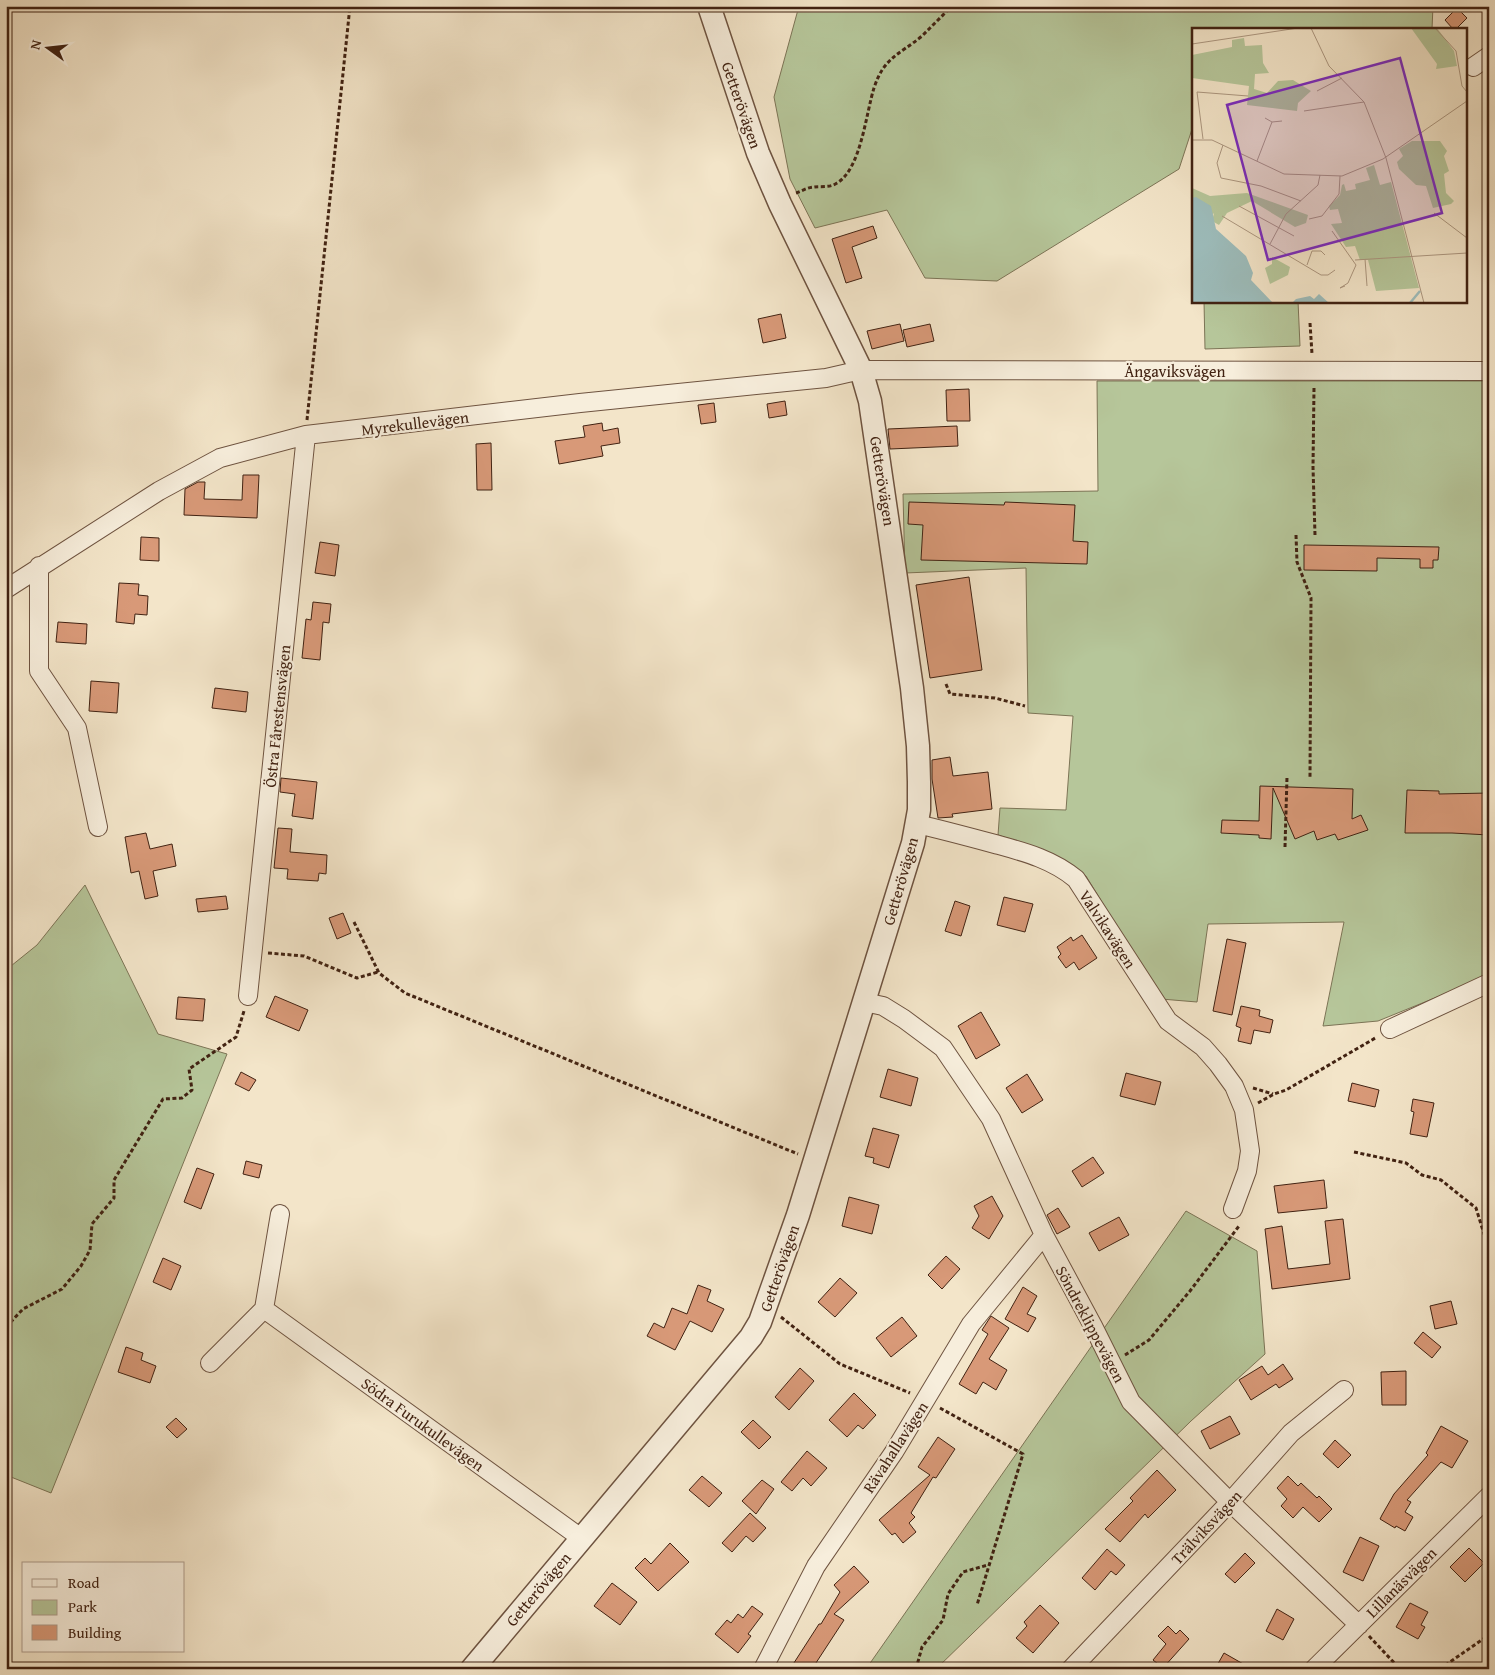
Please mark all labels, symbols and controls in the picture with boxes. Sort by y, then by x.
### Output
north arrow [22,22,72,72]
inset map [1192,28,1468,302]
text: N [25,37,46,52]
street label: Getterövägen [716,58,768,152]
street label: Ängaviksvägen [1125,359,1225,383]
street label: Myrekullevägen [360,404,470,442]
street label: Getterövägen [864,434,902,528]
street label: Östra Fårestensvägen [258,643,296,789]
street label: Getterövägen [876,834,924,928]
street label: Valvikavägen [1074,885,1142,973]
street label: Getterövägen [753,1221,805,1315]
street label: Söndreklippevägen [1050,1261,1132,1387]
street label: Södra Furukullevägen [356,1371,490,1477]
street label: Rävahallavägen [856,1396,934,1497]
street label: Trälviksvägen [1165,1484,1247,1570]
street label: Lillanäsvägen [1360,1541,1442,1623]
street label: Getterövägen [500,1547,576,1631]
legend [22,1562,185,1652]
text: Road [68,1572,99,1593]
text: Park [68,1596,97,1617]
text: Building [68,1622,122,1643]

